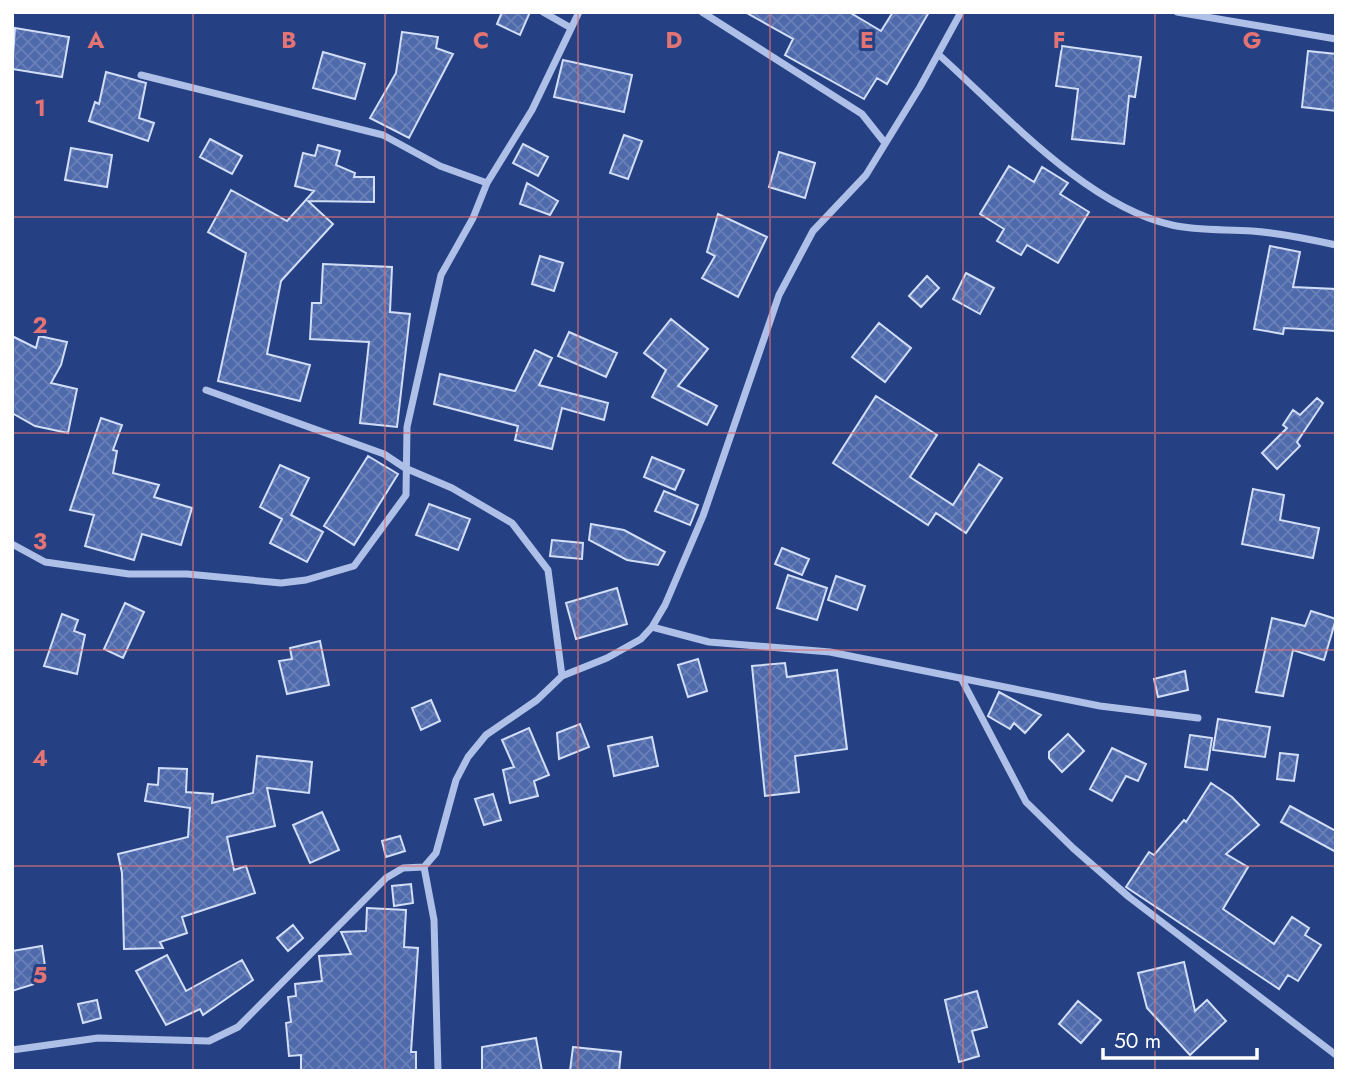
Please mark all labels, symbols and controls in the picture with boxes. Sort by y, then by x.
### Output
text: A [87,23,105,57]
text: B [281,23,297,57]
text: C [473,23,489,57]
text: D [666,23,683,57]
text: E [860,23,874,57]
text: F [1053,23,1065,57]
text: G [1243,23,1261,57]
text: 1 [34,91,46,125]
text: 2 [32,308,48,342]
text: 3 [33,524,47,558]
text: 4 [32,741,48,775]
text: 5 [33,958,47,992]
scale bar [1103,1016,1257,1060]
text: 50 m [1114,1026,1161,1056]

